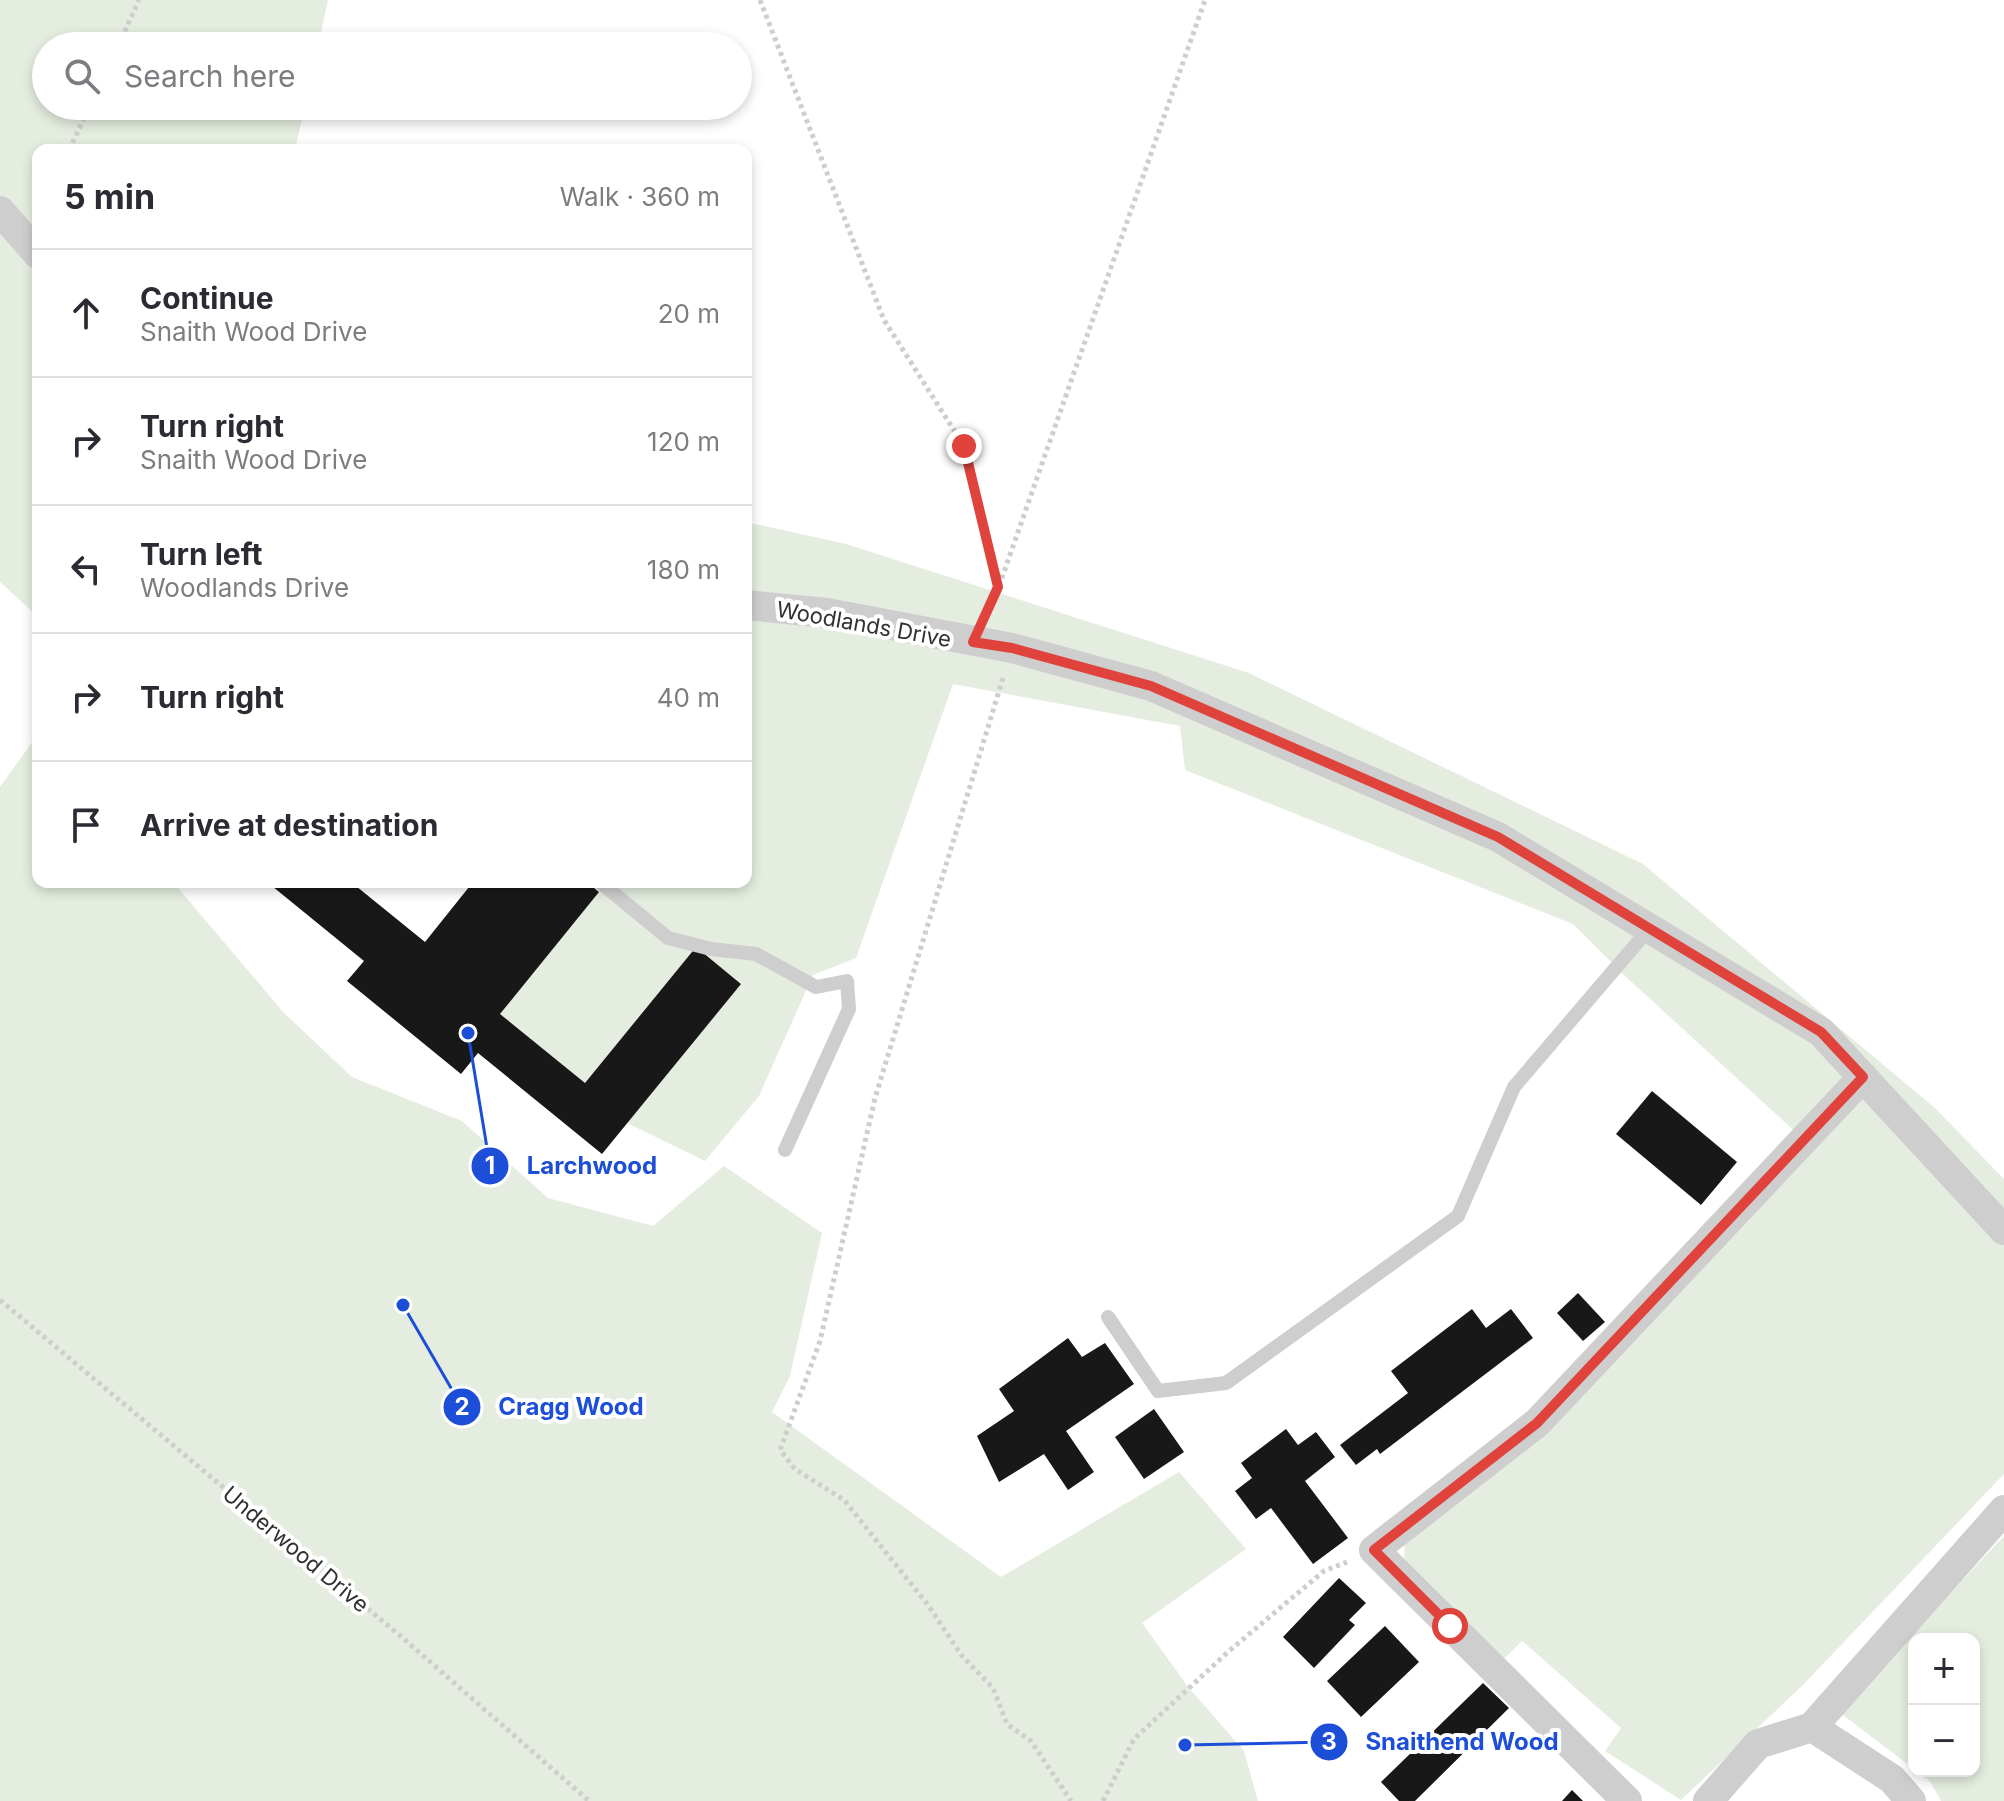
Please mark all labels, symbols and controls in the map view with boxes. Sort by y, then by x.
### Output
search box [32,32,752,120]
icon: search [60,54,104,98]
text: Search here [124,58,296,94]
text: 5 min [64,176,155,217]
text: Walk · 360 m [560,181,720,212]
text: Continue [140,280,274,316]
icon: ahead [64,291,108,335]
text: 20 m [658,298,720,329]
text: Snaith Wood Drive [140,316,367,347]
text: Turn right [140,408,284,444]
icon: right [64,419,108,463]
text: 120 m [647,426,720,457]
route end [946,428,982,464]
text: Snaith Wood Drive [140,444,367,475]
text: Turn left [140,536,262,572]
icon: left [64,547,108,591]
text: 180 m [647,554,720,585]
text: Woodlands Drive [140,572,349,603]
street label: Woodlands Drive [775,596,953,652]
icon: right [64,675,108,719]
text: Turn right [140,679,284,715]
text: 40 m [657,682,720,713]
icon: arrive [64,803,108,847]
text: Arrive at destination [140,807,438,843]
callout: Larchwood [470,1142,673,1190]
text: 1 [485,1151,495,1180]
text: Larchwood [527,1151,657,1180]
callout: Cragg Wood [442,1383,659,1431]
text: 2 [454,1392,470,1421]
text: Cragg Wood [498,1392,644,1421]
street label: Underwood Drive [218,1480,374,1618]
route start [1432,1608,1468,1644]
map controls [1908,1633,1980,1777]
button: + [1908,1633,1980,1705]
button: − [1908,1705,1980,1777]
callout: Snaithend Wood [1309,1718,1575,1766]
text: 3 [1321,1727,1337,1756]
text: Snaithend Wood [1365,1727,1559,1756]

